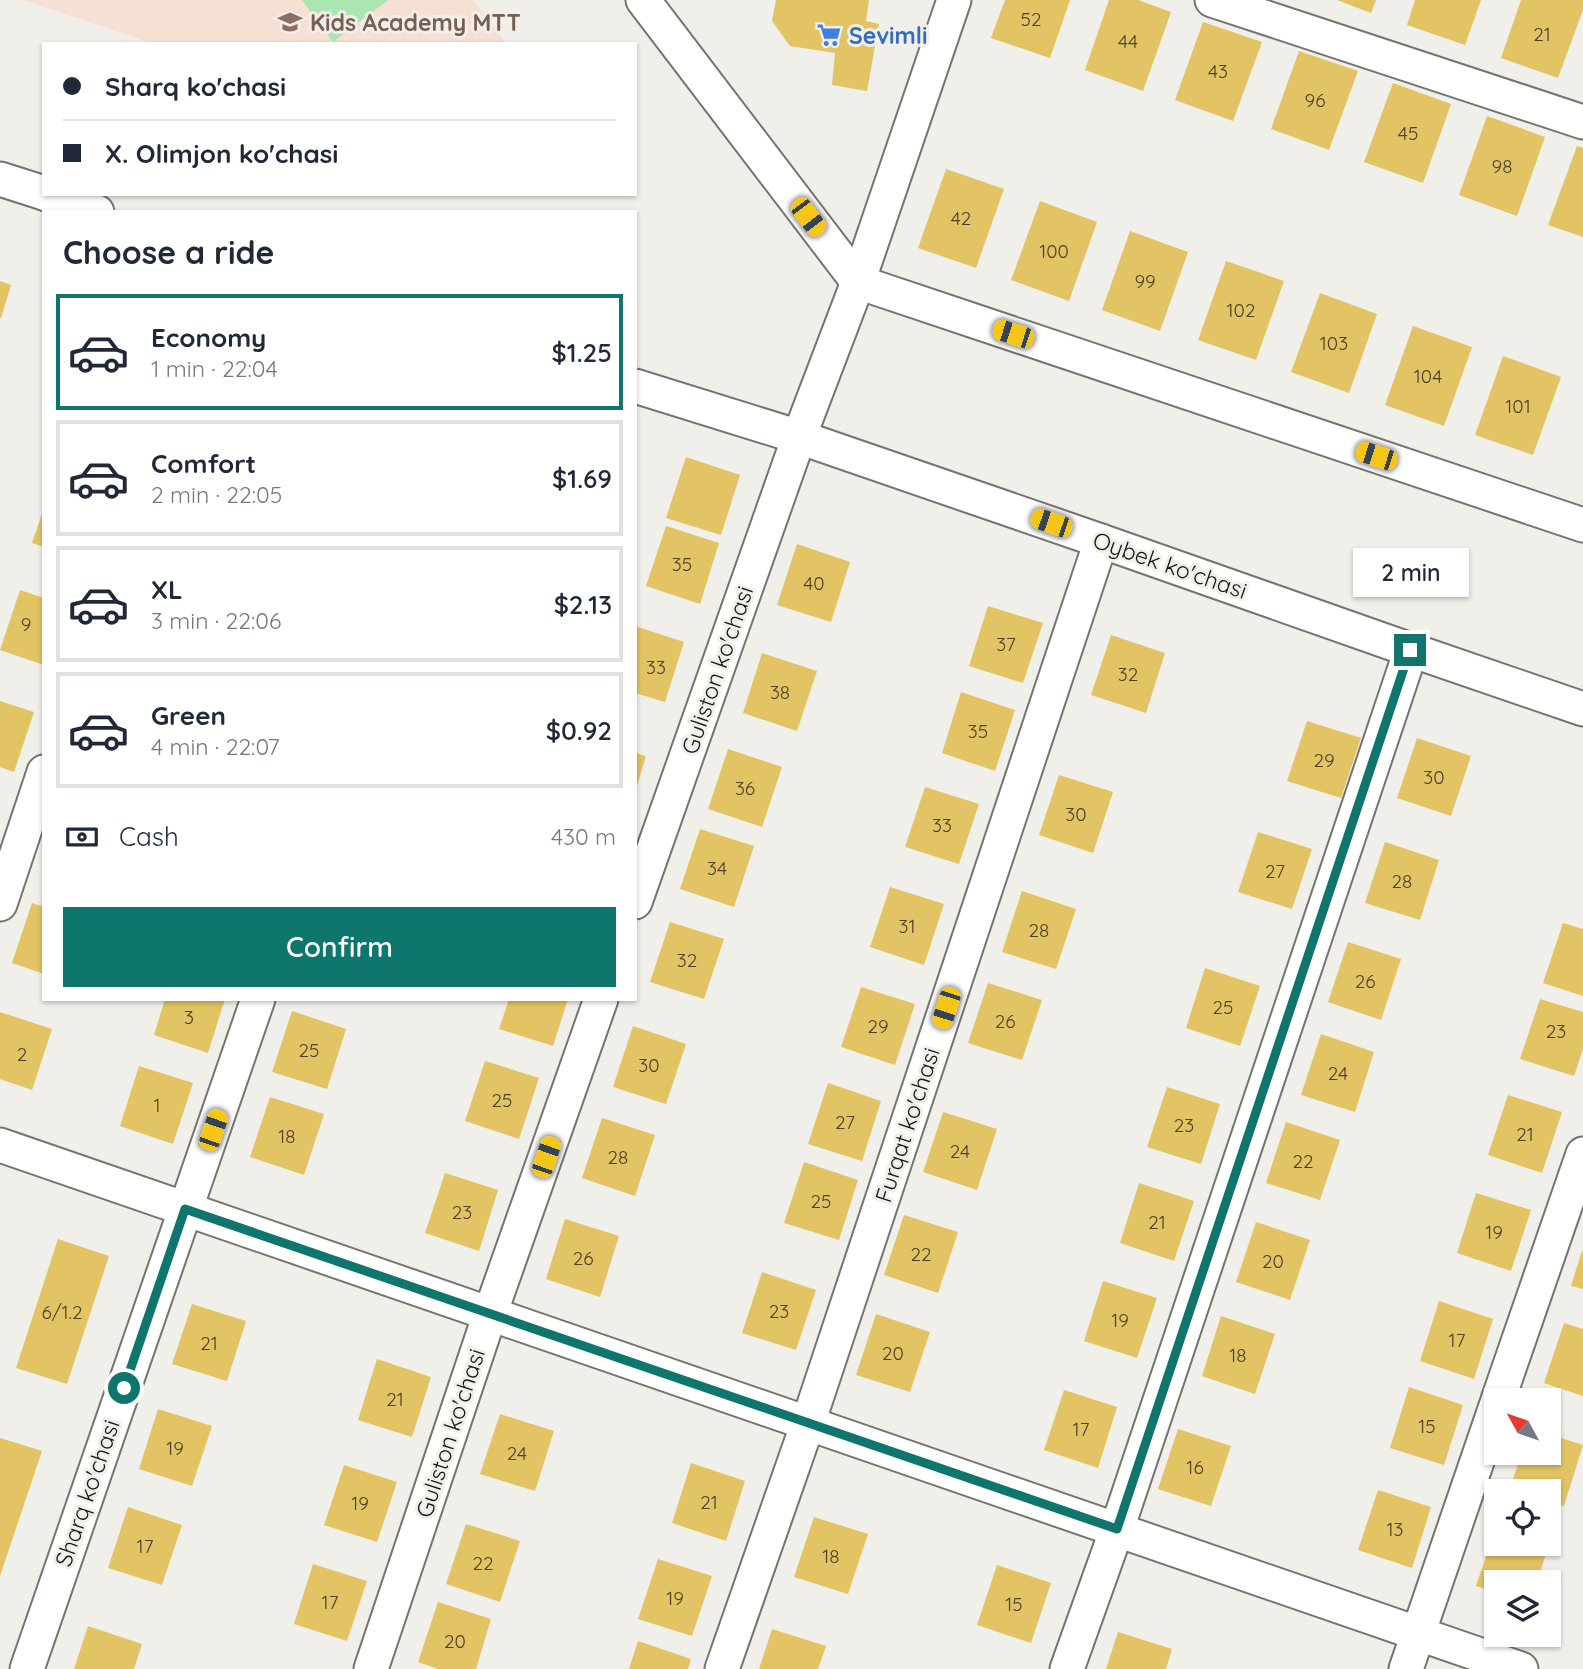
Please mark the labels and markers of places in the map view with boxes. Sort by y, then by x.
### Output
school or university icon: Kids Academy MTT [276,8,304,36]
place label: Kids Academy MTT [310,8,521,37]
supermarket icon: Sevimli [815,21,843,49]
place label: Sevimli [849,21,927,50]

